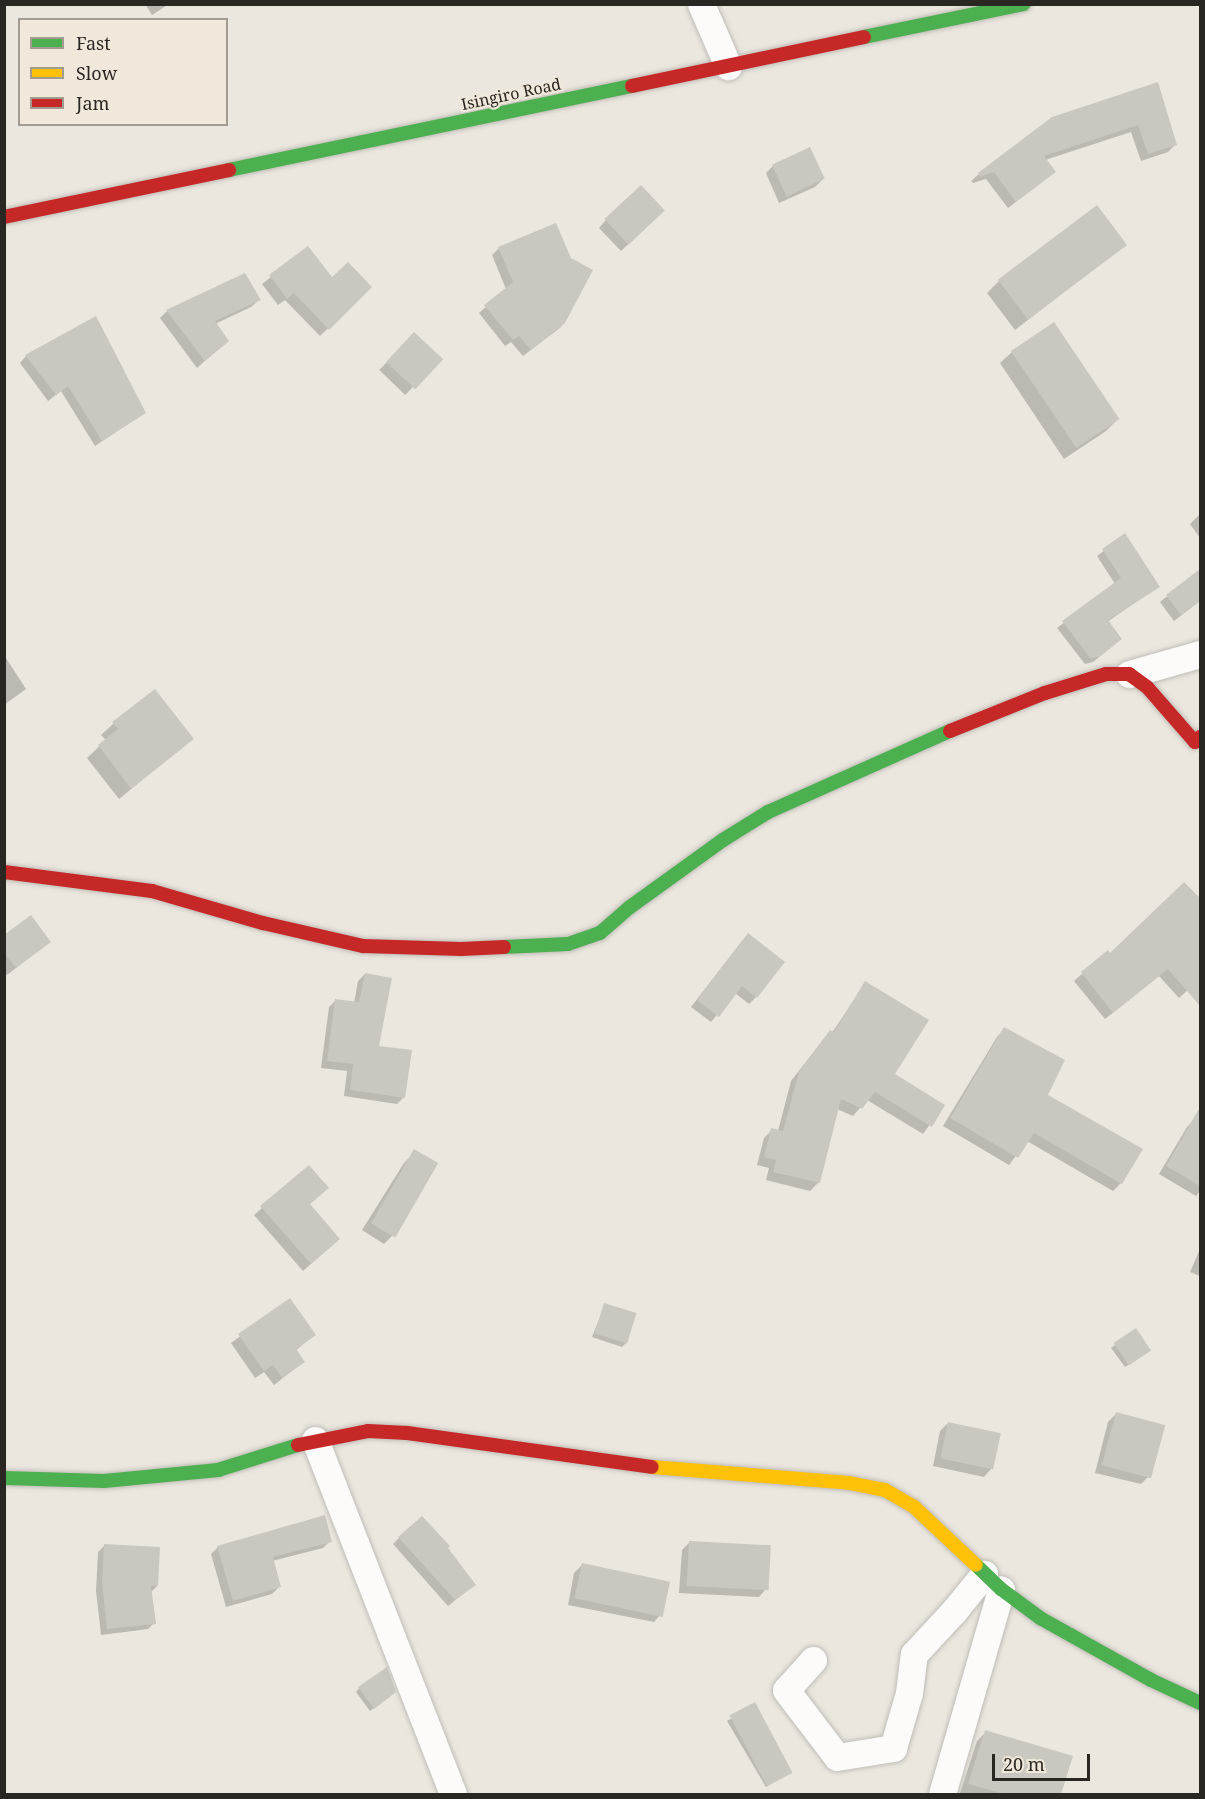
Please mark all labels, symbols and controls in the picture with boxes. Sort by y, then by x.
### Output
legend [18,18,228,126]
text: Fast [76,31,111,55]
text: Slow [76,61,117,85]
street label: Isingiro Road [459,74,563,114]
text: Jam [76,91,110,115]
scale bar [995,1742,1092,1780]
text: 20 m [1003,1752,1045,1776]

